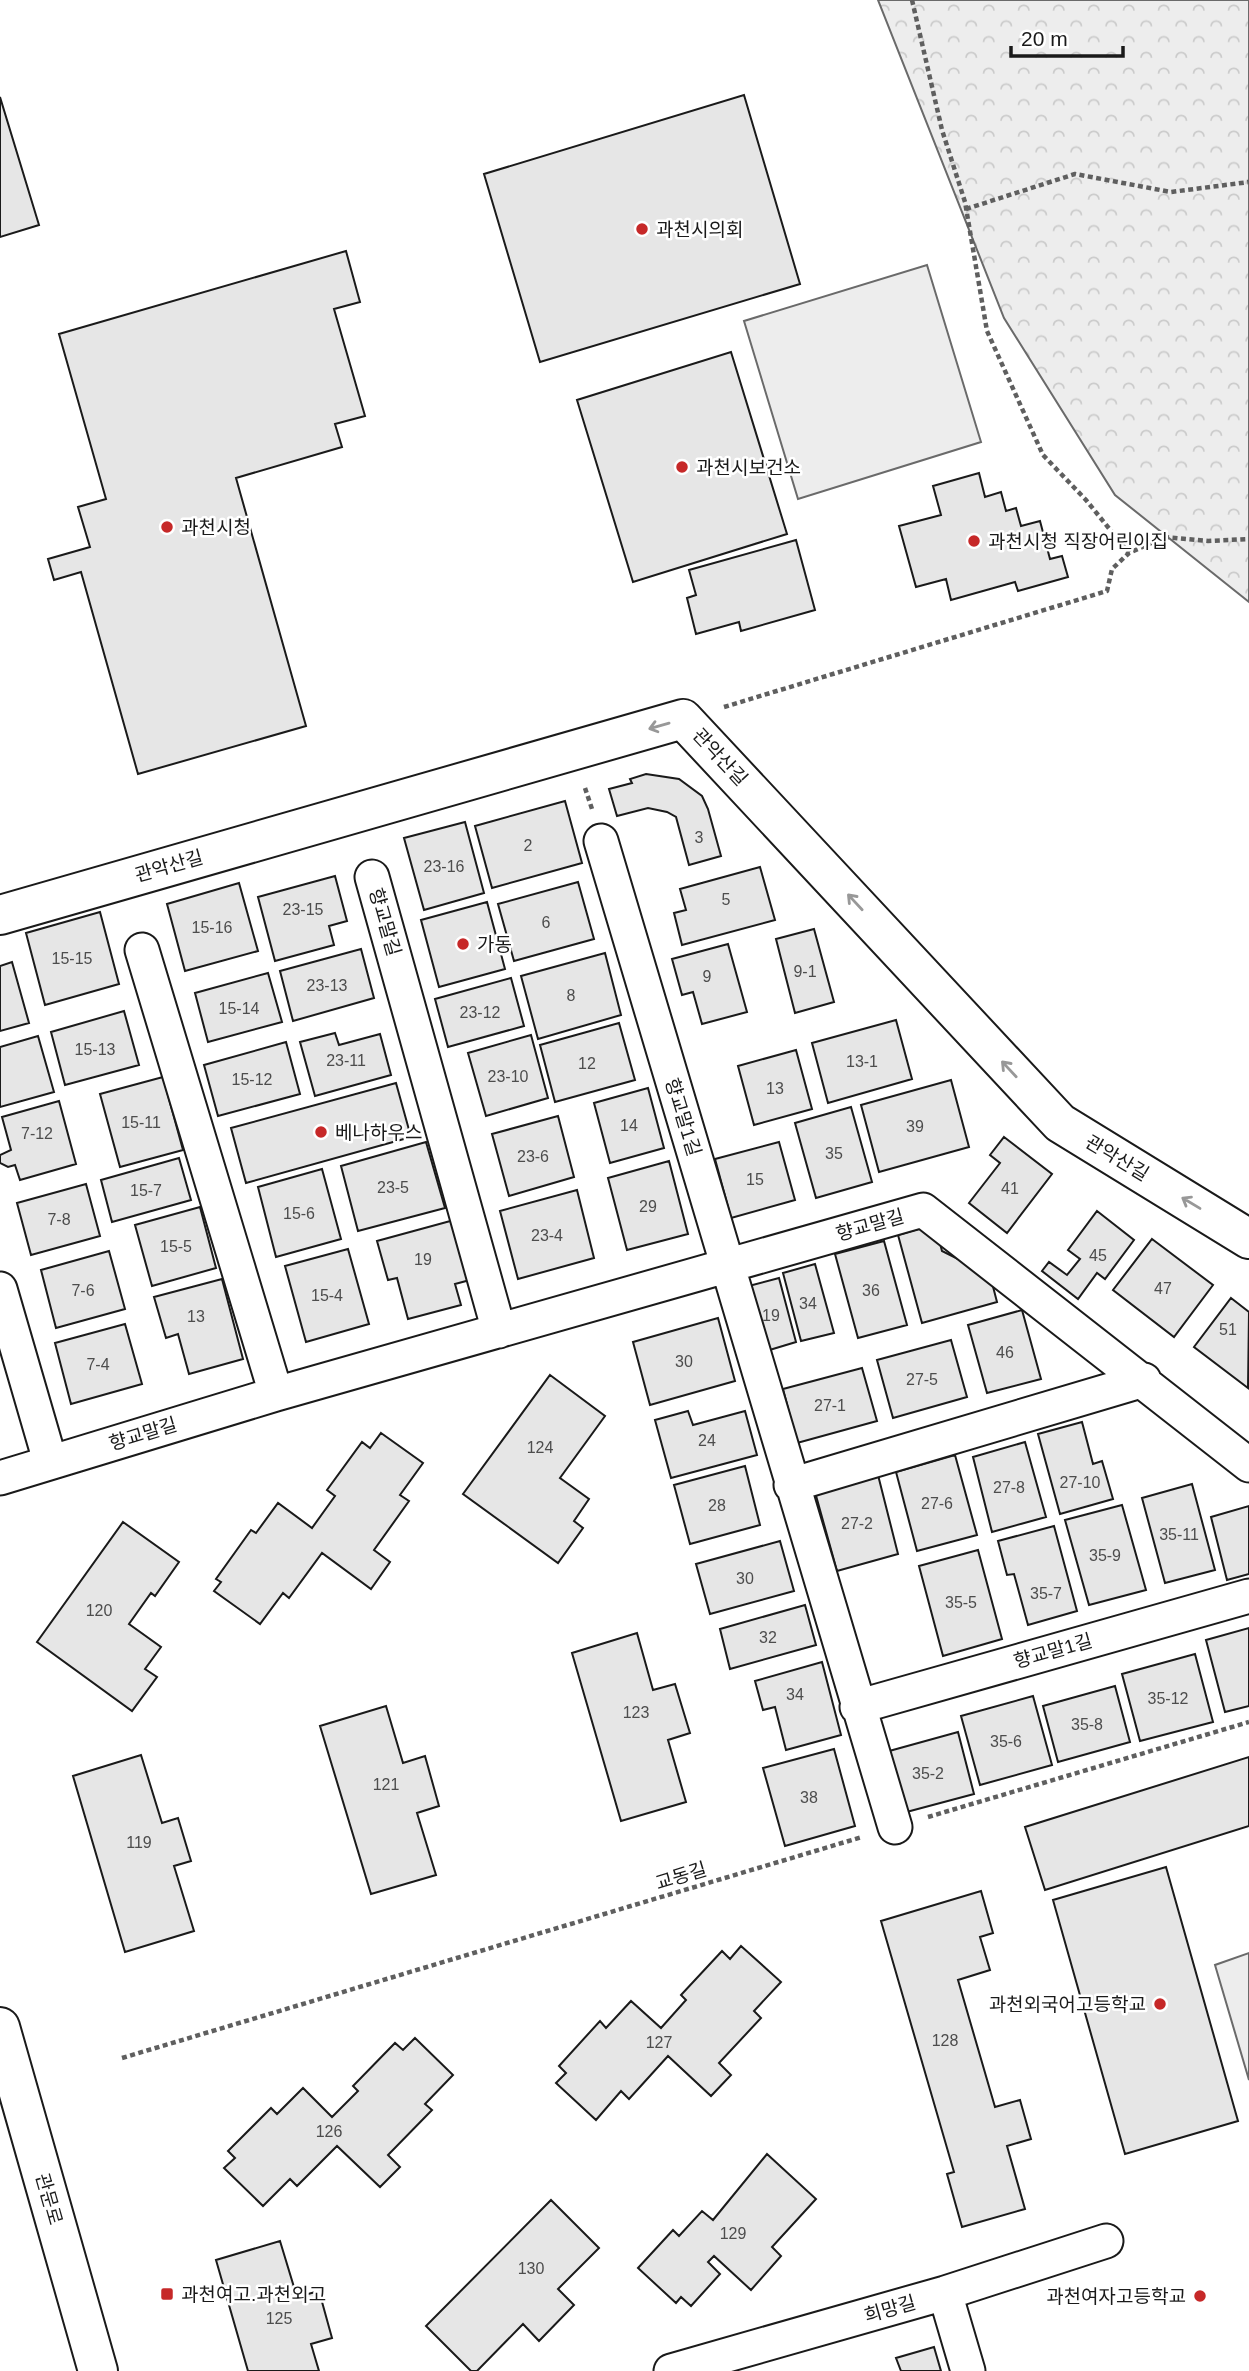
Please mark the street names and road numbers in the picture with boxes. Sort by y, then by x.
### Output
street label: 관악산길 [688,724,752,790]
street label: 관악산길 [132,846,206,886]
street label: 향교말길 [365,885,405,959]
street label: 향교말1길 [661,1075,705,1159]
street label: 관악산길 [1082,1131,1152,1185]
street label: 향교말길 [833,1205,907,1245]
street label: 향교말길 [106,1414,180,1454]
street label: 향교말1길 [1011,1630,1095,1672]
street label: 교동길 [653,1858,709,1894]
street label: 관문로 [32,2171,66,2227]
street label: 희망길 [862,2292,918,2326]

